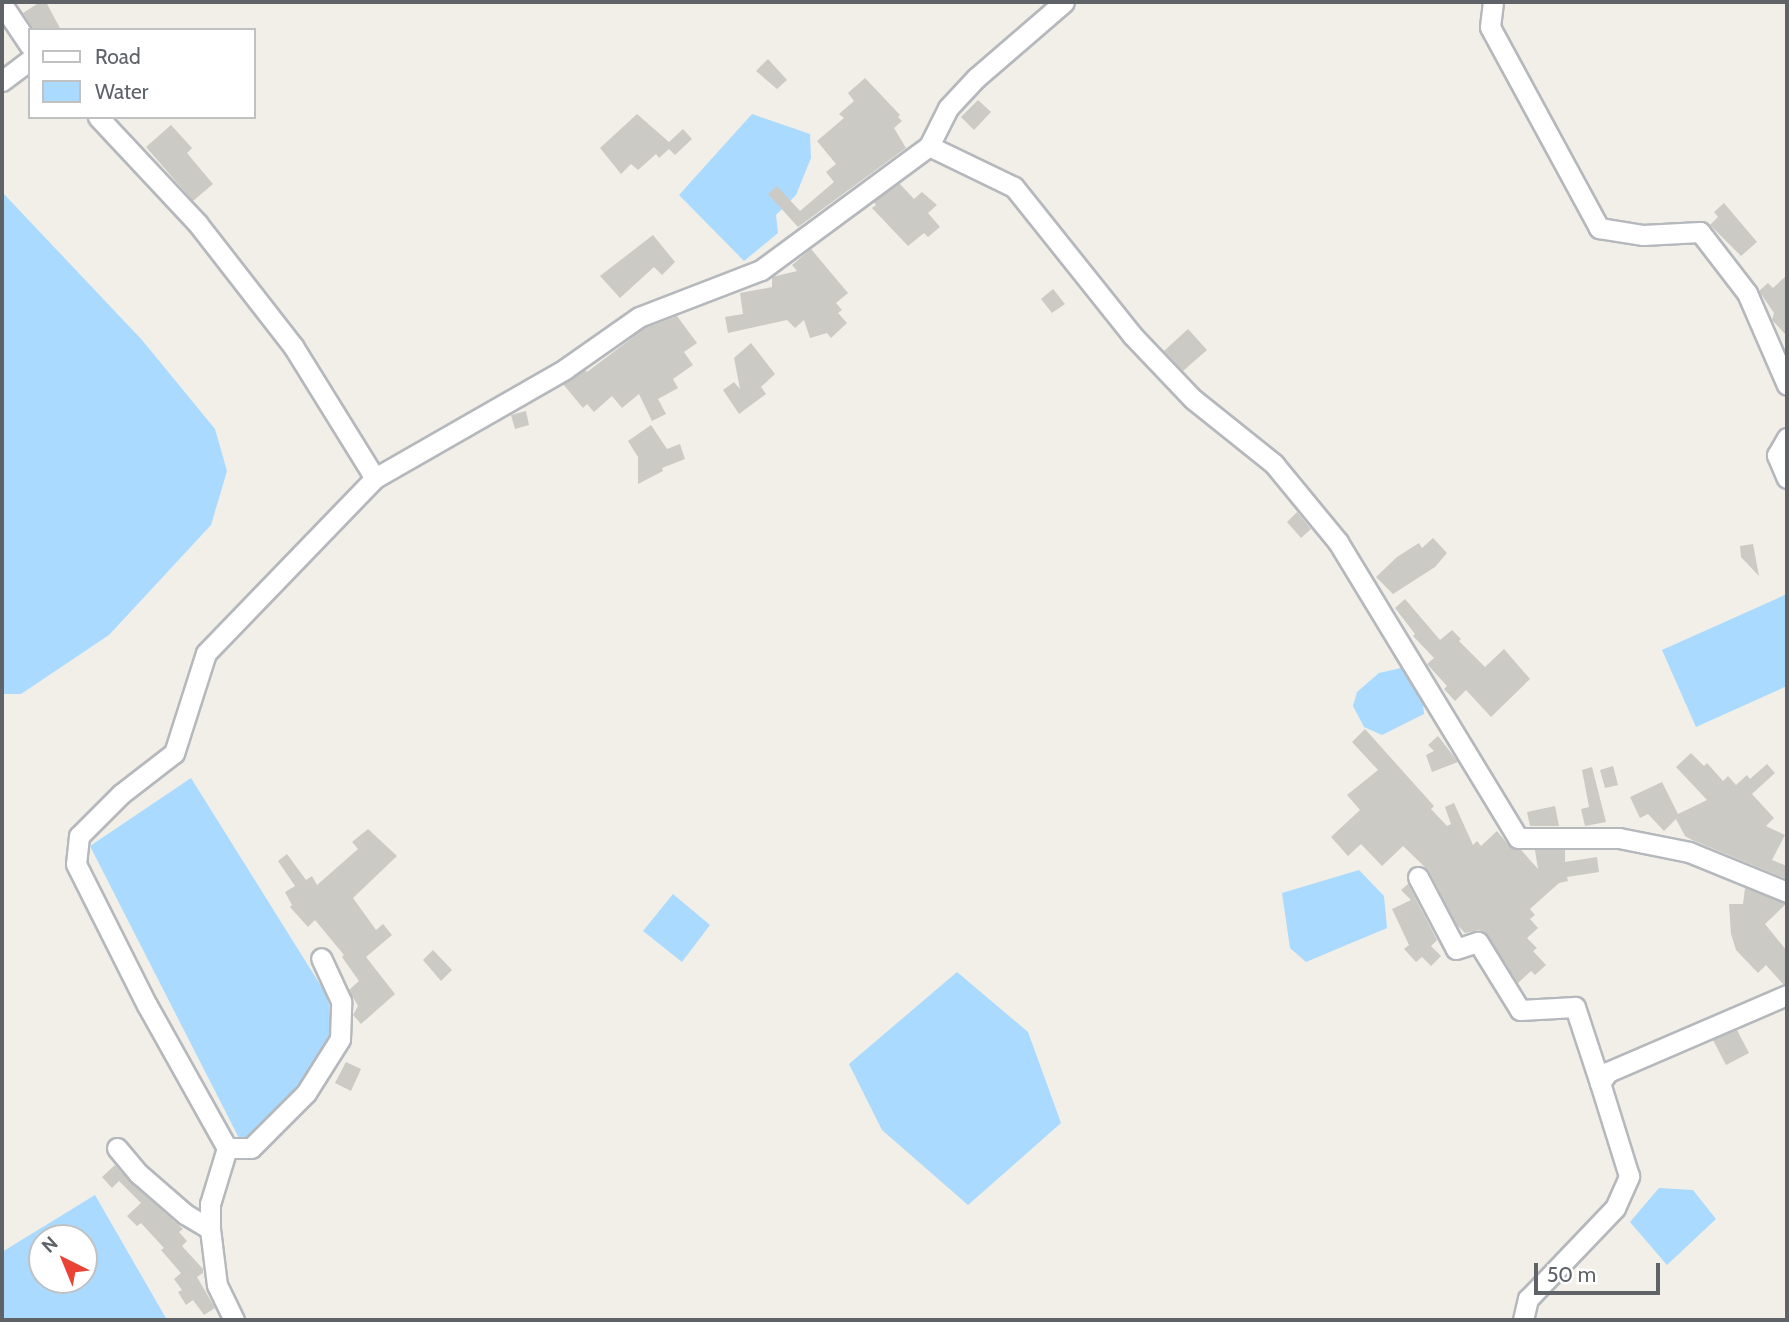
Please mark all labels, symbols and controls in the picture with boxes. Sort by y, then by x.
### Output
legend [28,28,256,119]
text: Road [95,44,141,69]
text: Water [95,79,148,104]
north arrow [28,1224,98,1294]
text: N [37,1232,62,1258]
scale bar [1537,1248,1663,1292]
text: 50 m [1547,1262,1596,1287]

